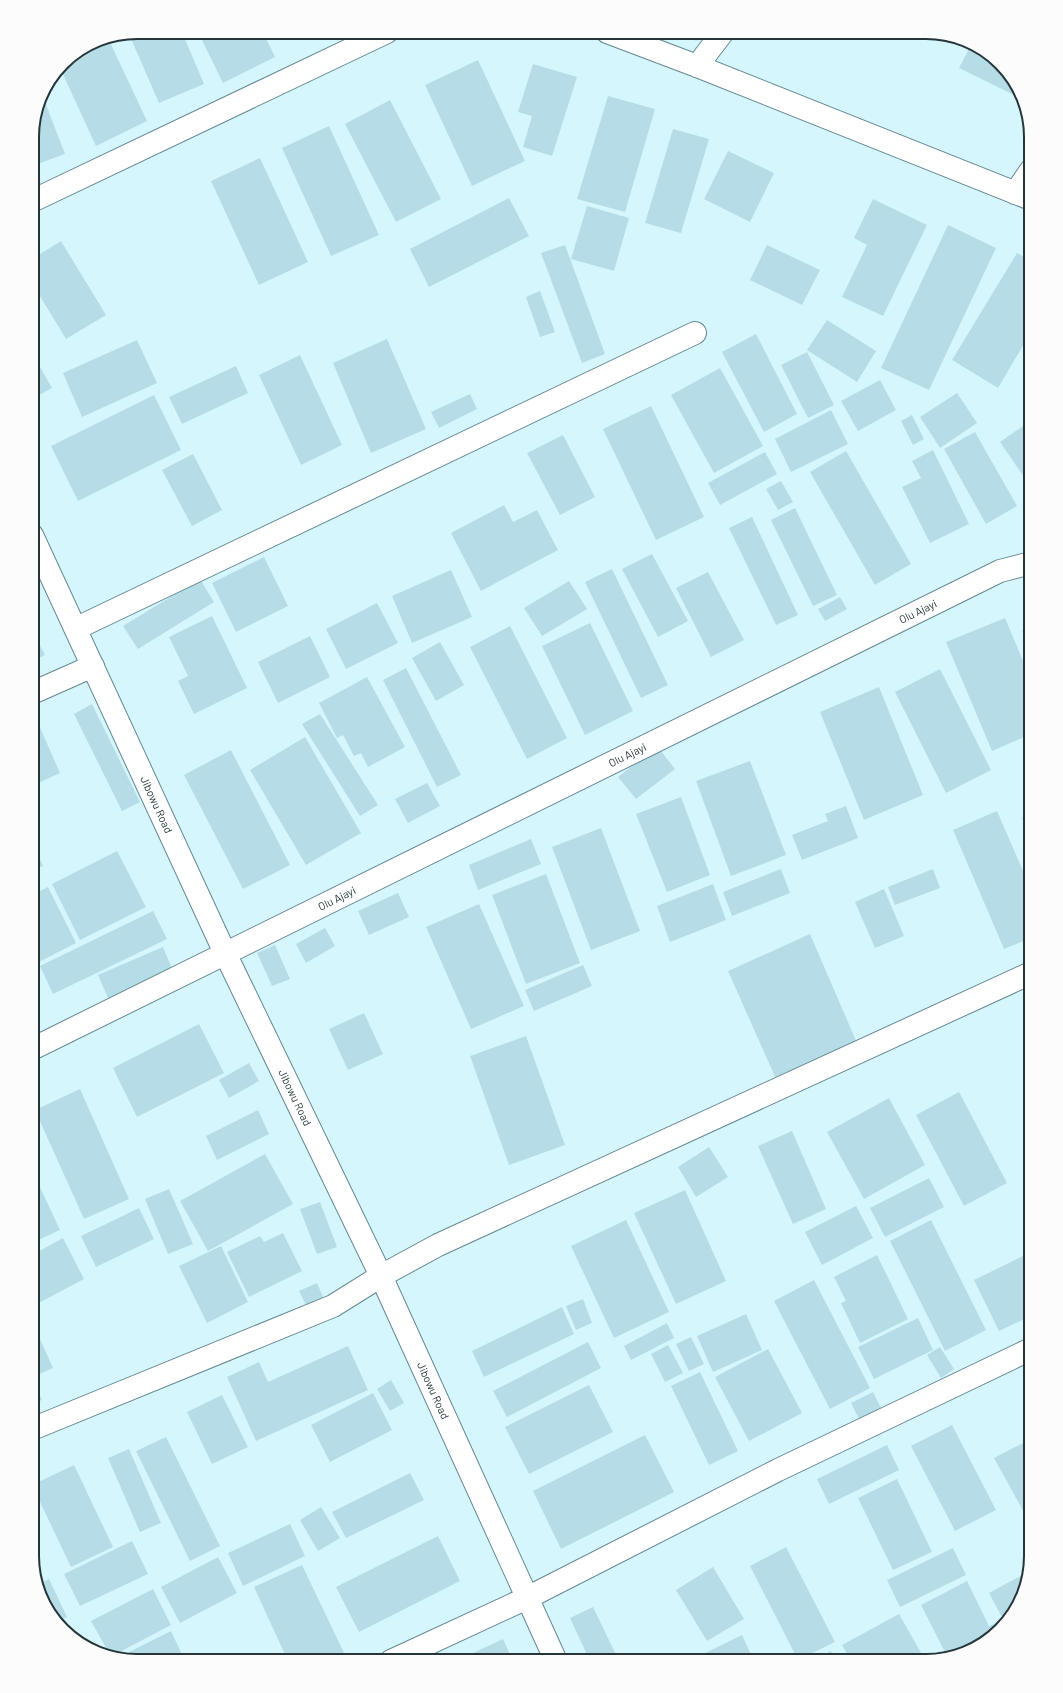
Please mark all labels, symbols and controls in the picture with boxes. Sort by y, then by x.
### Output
street label: Olu Ajayi [897,596,939,626]
street label: Olu Ajayi [606,740,648,769]
street label: Jibowu Road [138,774,176,835]
street label: Olu Ajayi [316,883,358,913]
street label: Jibowu Road [276,1067,314,1128]
street label: Jibowu Road [415,1360,452,1421]

